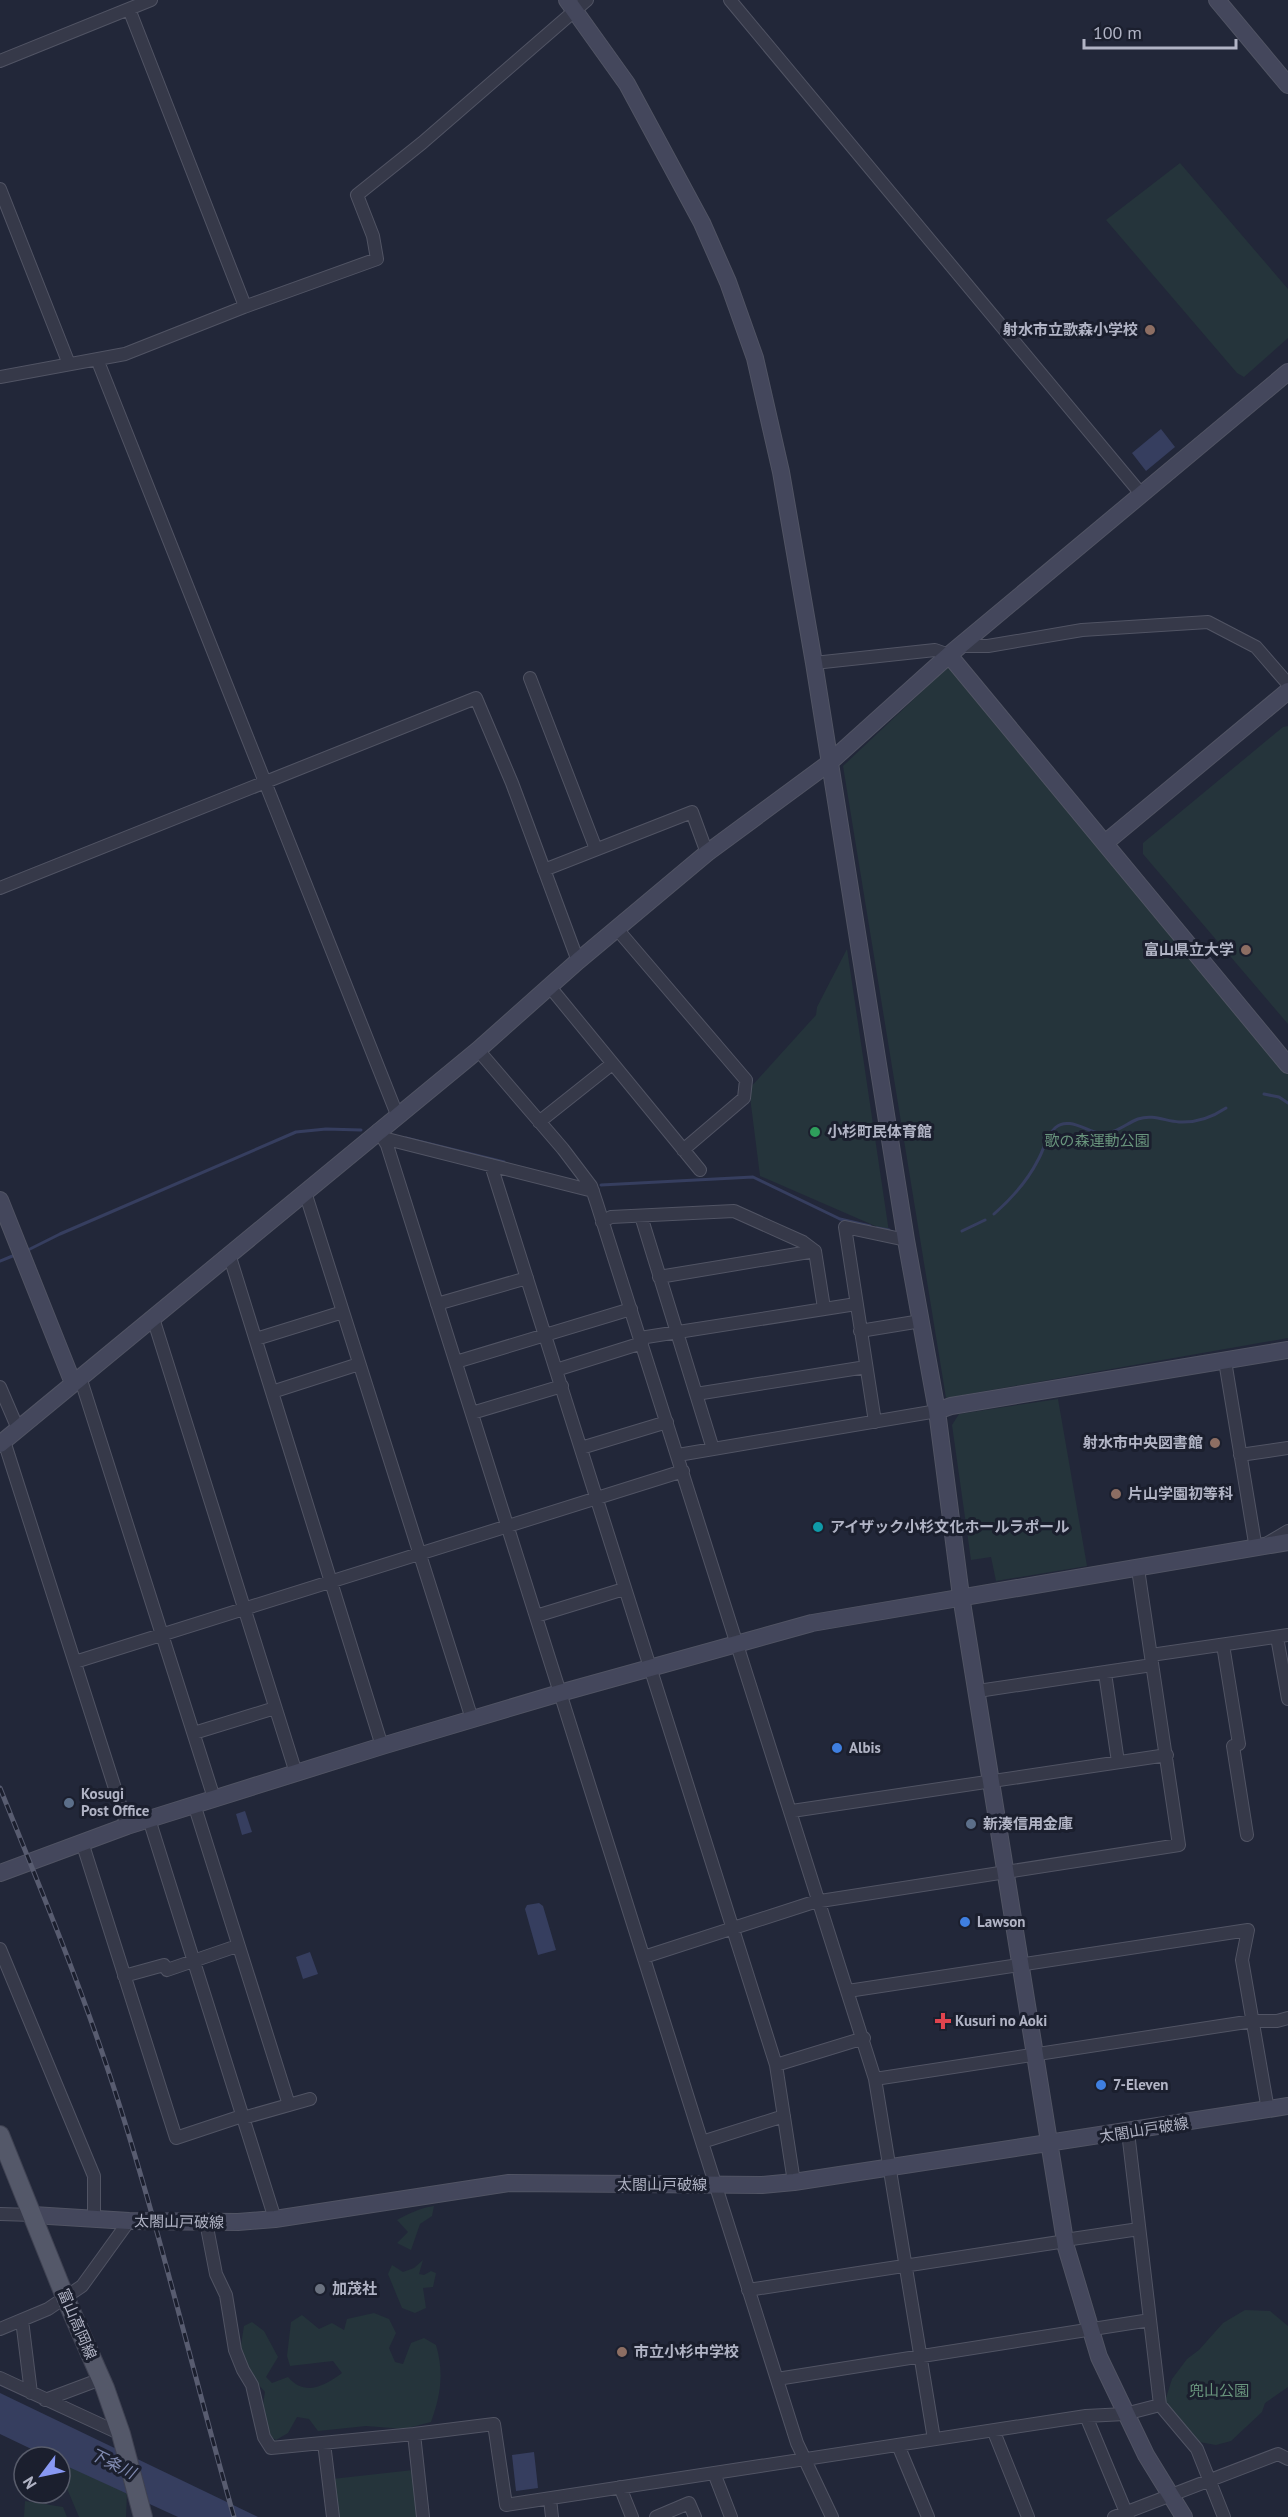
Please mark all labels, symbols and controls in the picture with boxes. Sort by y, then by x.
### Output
scale bar [1084,12,1236,50]
text: 100 m [1093,21,1142,44]
place label: 射水市立歌森小学校 [1003,320,1138,339]
marker: 射水市立歌森小学校 [1143,323,1157,337]
place label: 富山県立大学 [1144,940,1234,959]
marker: 富山県立大学 [1239,943,1253,957]
place label: 小杉町民体育館 [827,1122,932,1141]
marker: 小杉町民体育館 [808,1125,822,1139]
park label: 歌の森運動公園 [1044,1131,1150,1150]
place label: 射水市中央図書館 [1083,1433,1203,1452]
marker: 射水市中央図書館 [1208,1436,1222,1450]
place label: 片山学園初等科 [1128,1484,1233,1503]
marker: 片山学園初等科 [1109,1487,1123,1501]
place label: アイザック小杉文化ホールラポール [830,1517,1069,1536]
marker: アイザック小杉文化ホールラポール [811,1520,825,1534]
place label: Albis [849,1738,881,1757]
marker: Albis [830,1741,844,1755]
place label: Kosugi Post Office [81,1784,150,1820]
marker: Kosugi Post Office [62,1796,76,1810]
place label: 新湊信用金庫 [983,1814,1073,1833]
marker: 新湊信用金庫 [964,1817,978,1831]
place label: Lawson [977,1912,1026,1931]
marker: Lawson [958,1915,972,1929]
place label: Kusuri no Aoki [955,2011,1047,2030]
marker: Kusuri no Aoki [936,2014,950,2028]
place label: 7-Eleven [1113,2075,1168,2094]
marker: 7-Eleven [1094,2078,1108,2092]
street label: 太閤山戸破線 [1098,2113,1190,2146]
street label: 太閤山戸破線 [617,2175,707,2194]
street label: 太閤山戸破線 [134,2211,224,2232]
place label: 加茂社 [332,2279,377,2298]
marker: 加茂社 [313,2282,327,2296]
street label: 富山高岡線 [54,2286,101,2362]
place label: 市立小杉中学校 [634,2342,739,2361]
marker: 市立小杉中学校 [615,2345,629,2359]
park label: 兜山公園 [1189,2381,1249,2400]
water label: 下条川 [87,2443,141,2483]
north arrow [12,2445,72,2505]
text: N [18,2473,41,2493]

